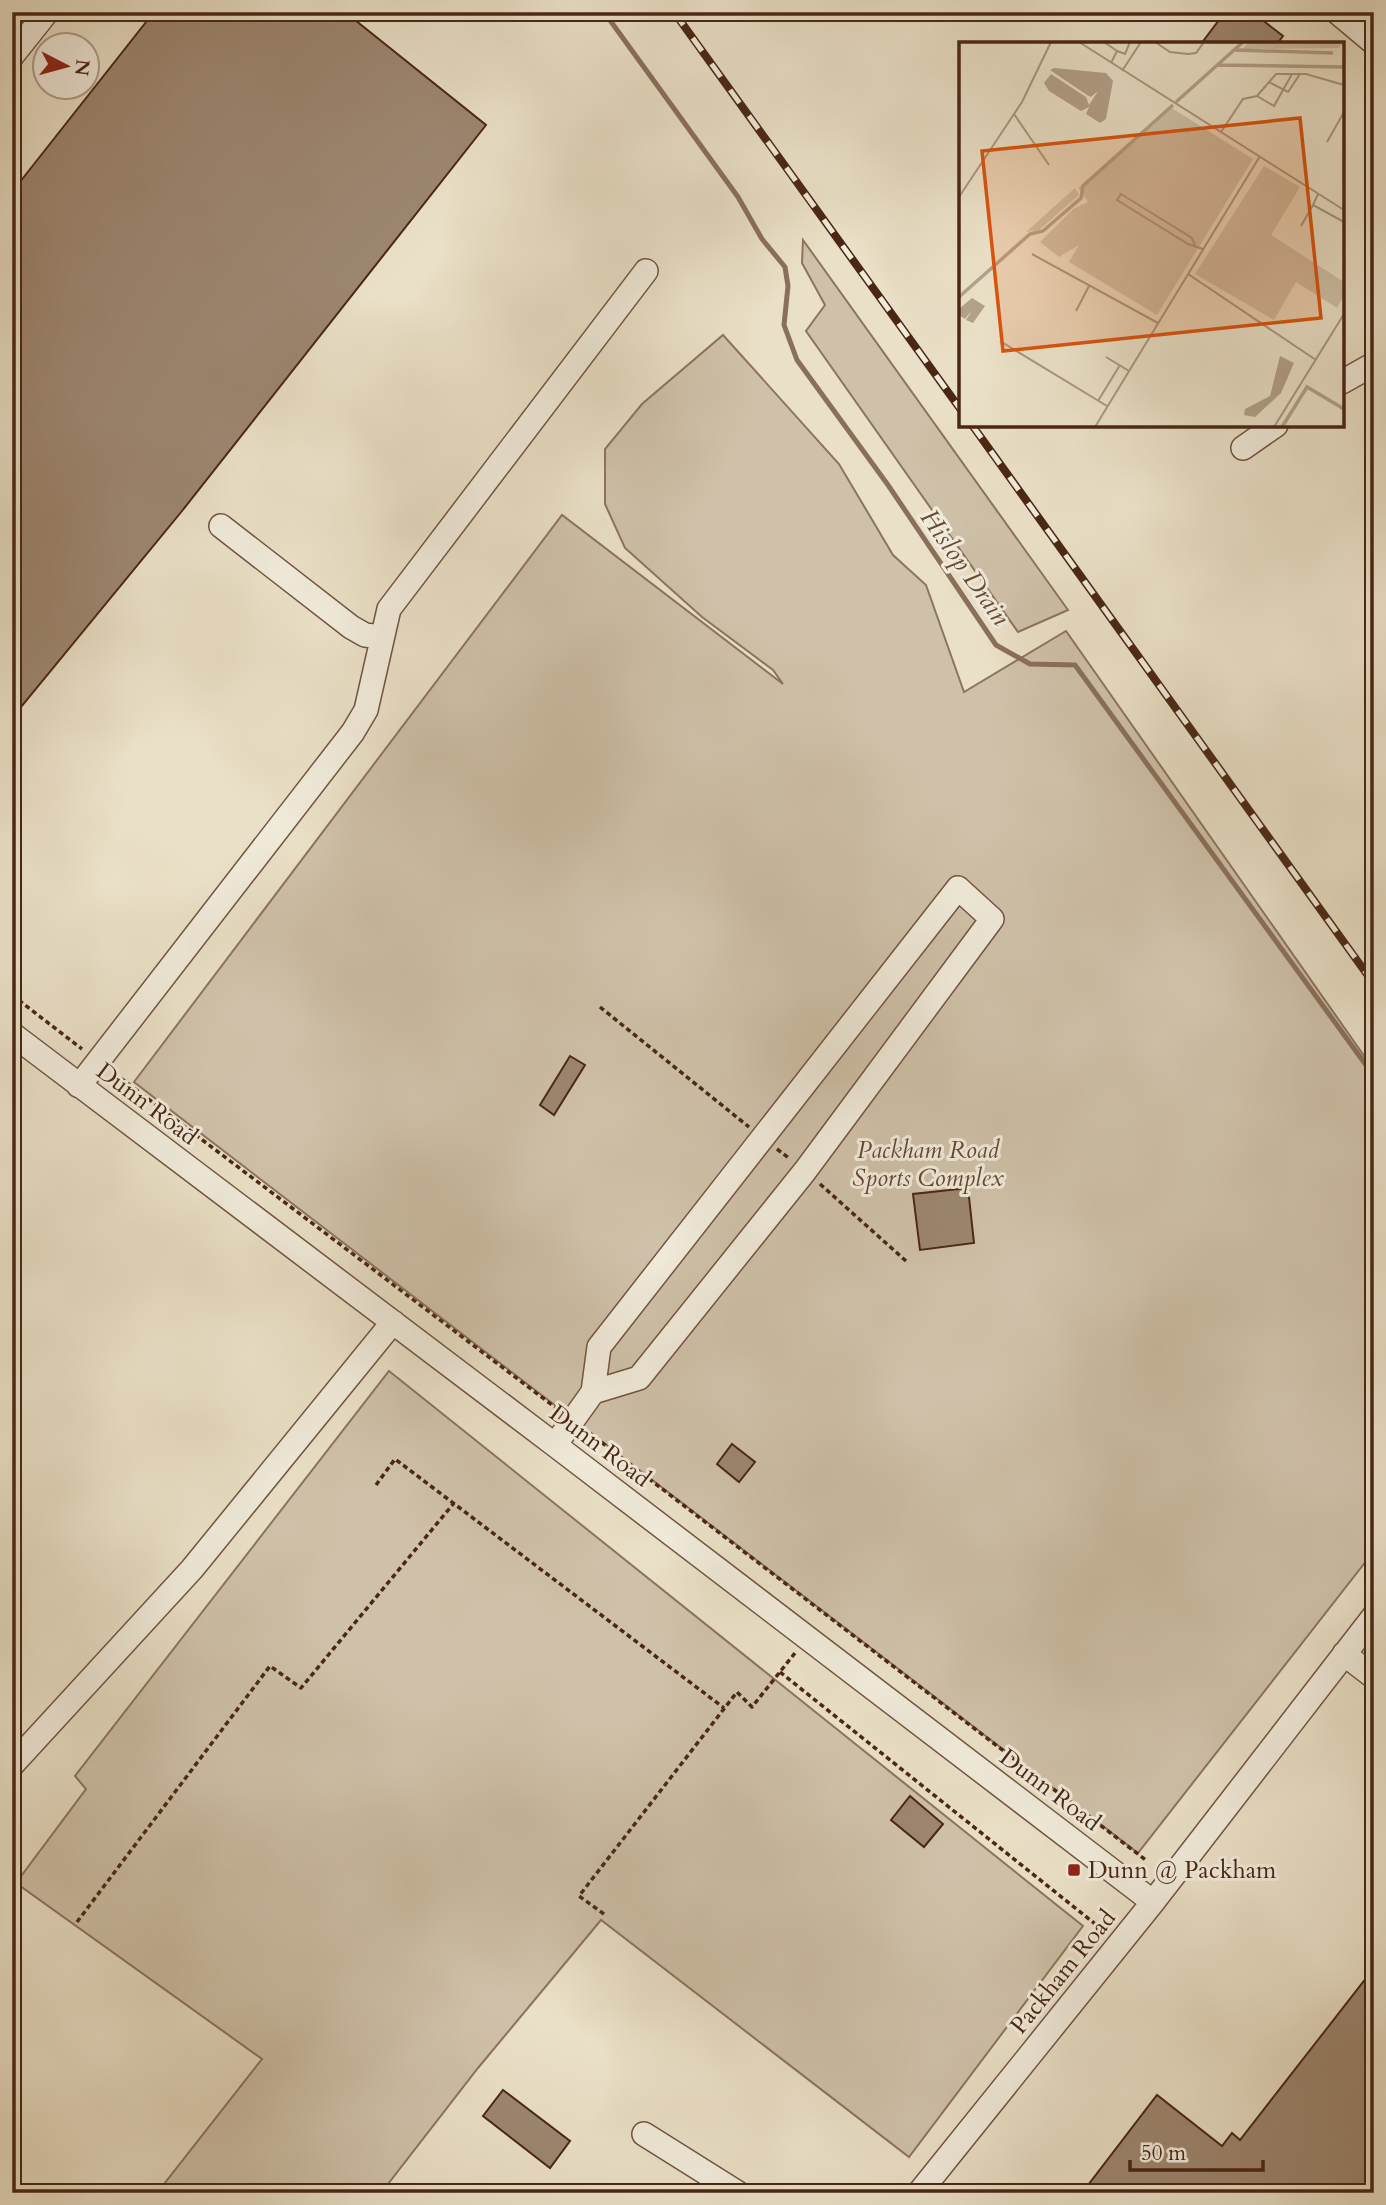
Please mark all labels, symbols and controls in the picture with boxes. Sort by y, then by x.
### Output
north arrow [32,32,102,102]
inset map [959,42,1344,427]
text: N [68,58,96,78]
water label: Hislop Drain [912,502,1018,632]
street label: Dunn Road [89,1055,205,1153]
park label: Packham Road Sports Complex [852,1134,1004,1195]
street label: Dunn Road [542,1397,658,1495]
street label: Dunn Road [992,1741,1108,1839]
place label: Dunn @ Packham [1088,1854,1277,1887]
marker: Dunn @ Packham [1066,1862,1082,1878]
street label: Packham Road [1003,1903,1124,2041]
scale bar [1130,2128,1264,2172]
text: 50 m [1141,2139,1186,2168]

